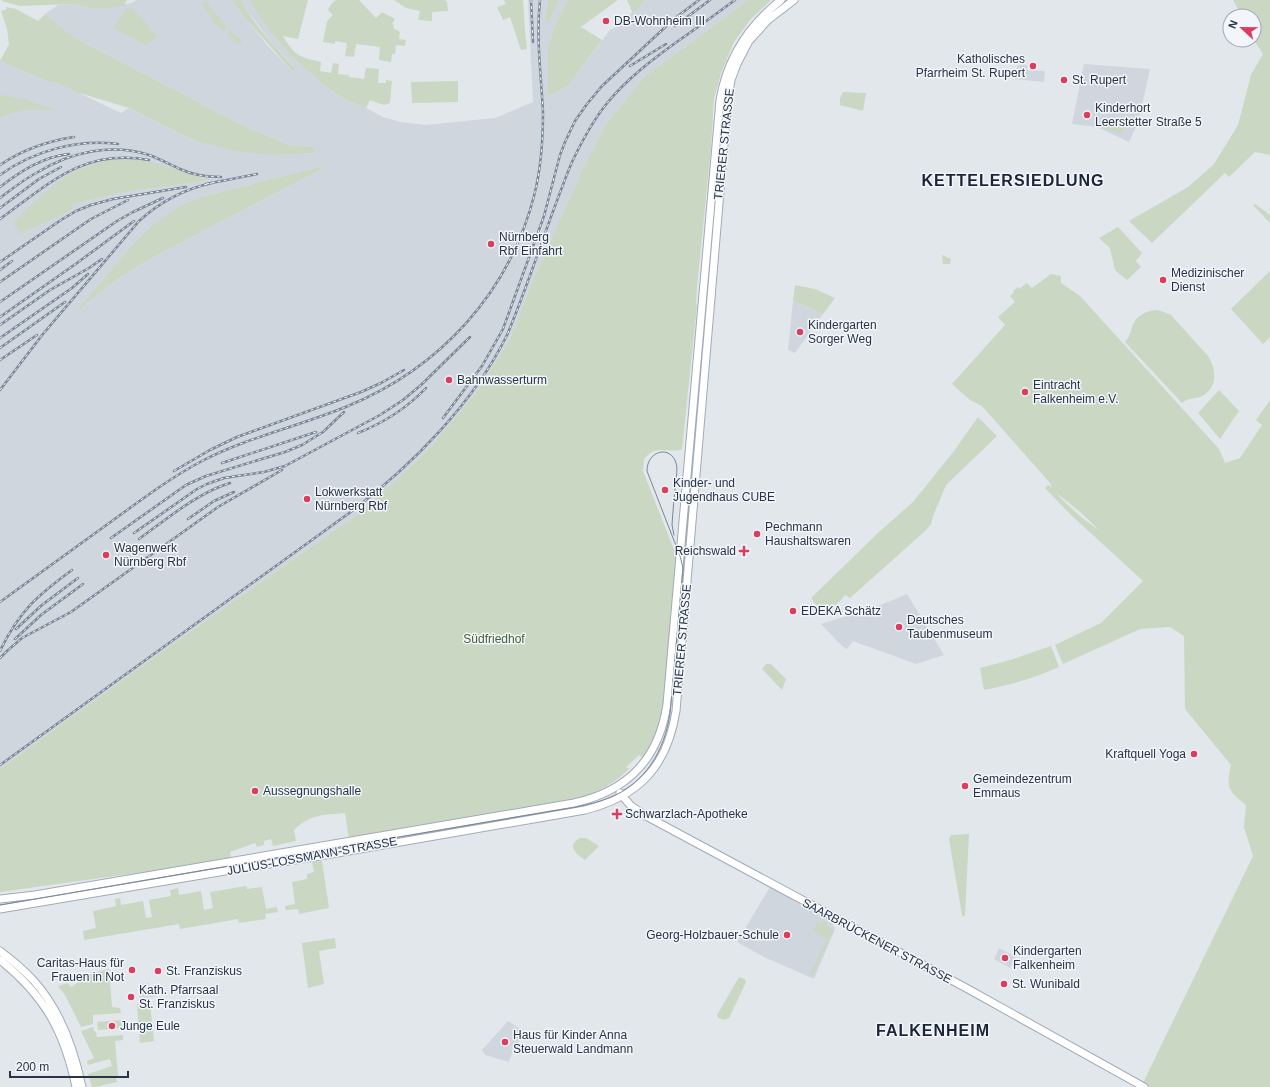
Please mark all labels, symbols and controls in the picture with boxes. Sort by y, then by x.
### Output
north arrow [1222,8,1262,48]
place label: DB-Wohnheim III [614,14,705,28]
marker: DB-Wohnheim III [601,16,611,26]
text: N [1226,18,1240,30]
place label: Katholisches Pfarrheim St. Rupert [916,52,1026,80]
marker: Katholisches Pfarrheim St. Rupert [1028,61,1038,71]
place label: St. Rupert [1072,73,1127,87]
marker: St. Rupert [1059,75,1069,85]
street label: TRIERER STRASSE [711,88,737,200]
place label: Kinderhort Leerstetter Straße 5 [1095,101,1202,129]
marker: Kinderhort Leerstetter Straße 5 [1082,110,1092,120]
district label: KETTELERSIEDLUNG [921,172,1105,189]
place label: Nürnberg Rbf Einfahrt [499,230,563,258]
marker: Nürnberg Rbf Einfahrt [486,239,496,249]
place label: Medizinischer Dienst [1171,266,1244,294]
marker: Medizinischer Dienst [1158,275,1168,285]
place label: Kindergarten Sorger Weg [808,318,877,346]
marker: Kindergarten Sorger Weg [795,327,805,337]
place label: Bahnwasserturm [457,373,547,387]
marker: Bahnwasserturm [444,375,454,385]
place label: Eintracht Falkenheim e.V. [1033,378,1119,406]
marker: Eintracht Falkenheim e.V. [1020,387,1030,397]
place label: Kinder- und Jugendhaus CUBE [673,476,775,504]
place label: Lokwerkstatt Nürnberg Rbf [315,485,388,513]
marker: Kinder- und Jugendhaus CUBE [660,485,670,495]
marker: Lokwerkstatt Nürnberg Rbf [302,494,312,504]
place label: Pechmann Haushaltswaren [765,520,851,548]
marker: Pechmann Haushaltswaren [752,529,762,539]
place label: Wagenwerk Nürnberg Rbf [114,541,187,569]
place label: Reichswald [675,544,736,558]
marker: Reichswald [739,546,749,556]
marker: Wagenwerk Nürnberg Rbf [101,550,111,560]
street label: TRIERER STRASSE [670,584,694,696]
place label: EDEKA Schätz [801,604,881,618]
marker: EDEKA Schätz [788,606,798,616]
place label: Deutsches Taubenmuseum [907,613,992,641]
marker: Deutsches Taubenmuseum [894,622,904,632]
park label: Südfriedhof [463,632,525,646]
place label: Kraftquell Yoga [1105,747,1186,761]
marker: Kraftquell Yoga [1189,749,1199,759]
place label: Gemeindezentrum Emmaus [973,772,1072,800]
marker: Gemeindezentrum Emmaus [960,781,970,791]
place label: Aussegnungshalle [263,784,361,798]
marker: Aussegnungshalle [250,786,260,796]
place label: Schwarzlach-Apotheke [625,807,748,821]
marker: Schwarzlach-Apotheke [612,809,622,819]
street label: JULIUS-LOSSMANN-STRASSE [226,834,398,878]
street label: SAARBRÜCKENER STRASSE [800,896,954,986]
place label: Georg-Holzbauer-Schule [646,928,779,942]
marker: Georg-Holzbauer-Schule [782,930,792,940]
place label: Kindergarten Falkenheim [1013,944,1082,972]
marker: Kindergarten Falkenheim [1000,953,1010,963]
place label: Caritas-Haus für Frauen in Not [37,956,125,984]
place label: St. Franziskus [166,964,242,978]
marker: Caritas-Haus für Frauen in Not [127,965,137,975]
marker: St. Franziskus [153,966,163,976]
place label: St. Wunibald [1012,977,1080,991]
marker: St. Wunibald [999,979,1009,989]
place label: Kath. Pfarrsaal St. Franziskus [139,983,218,1011]
marker: Kath. Pfarrsaal St. Franziskus [126,992,136,1002]
place label: Junge Eule [120,1019,180,1033]
marker: Junge Eule [107,1021,117,1031]
district label: FALKENHEIM [876,1022,990,1039]
place label: Haus für Kinder Anna Steuerwald Landmann [513,1028,633,1056]
marker: Haus für Kinder Anna Steuerwald Landmann [500,1037,510,1047]
scale bar [10,1053,128,1079]
text: 200 m [16,1060,49,1074]

